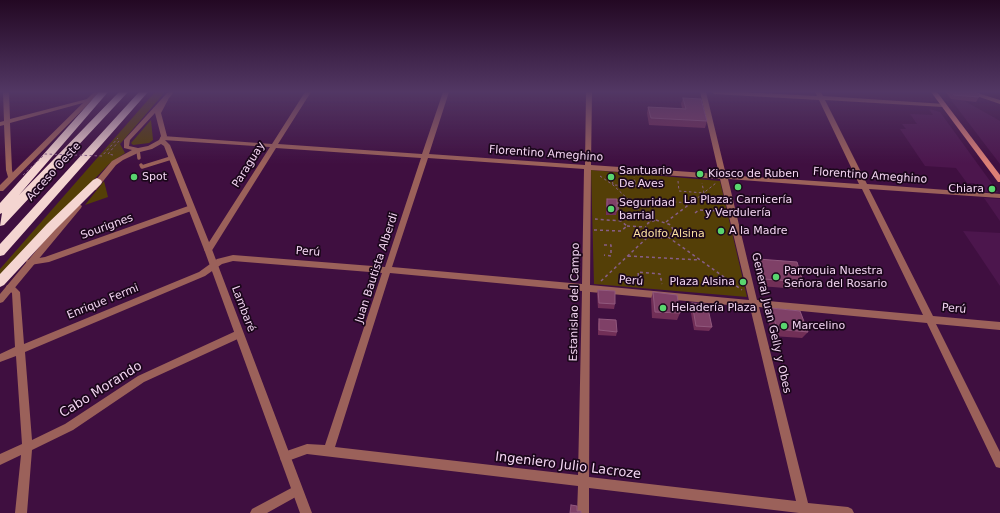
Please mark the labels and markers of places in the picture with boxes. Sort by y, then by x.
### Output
place label: Santuario De Aves [619,164,672,190]
place label: Kiosco de Ruben [708,167,799,181]
marker: Kiosco de Ruben [695,169,705,179]
place label: Spot [142,170,167,184]
marker: Spot [129,172,139,182]
marker: Santuario De Aves [606,172,616,182]
marker: La Plaza: Carnicería y Verdulería [733,182,743,192]
place label: Chiara [948,182,984,196]
marker: Chiara [987,184,997,194]
place label: La Plaza: Carnicería y Verdulería [684,193,792,219]
place label: Seguridad barrial [619,196,675,222]
marker: Seguridad barrial [606,204,616,214]
place label: A la Madre [729,224,788,238]
marker: A la Madre [716,226,726,236]
place label: Parroquia Nuestra Señora del Rosario [784,264,887,290]
marker: Parroquia Nuestra Señora del Rosario [771,272,781,282]
place label: Plaza Alsina [669,275,735,289]
marker: Plaza Alsina [738,277,748,287]
place label: Heladería Plaza [671,301,756,315]
marker: Heladería Plaza [658,303,668,313]
place label: Marcelino [792,319,845,333]
marker: Marcelino [779,321,789,331]

